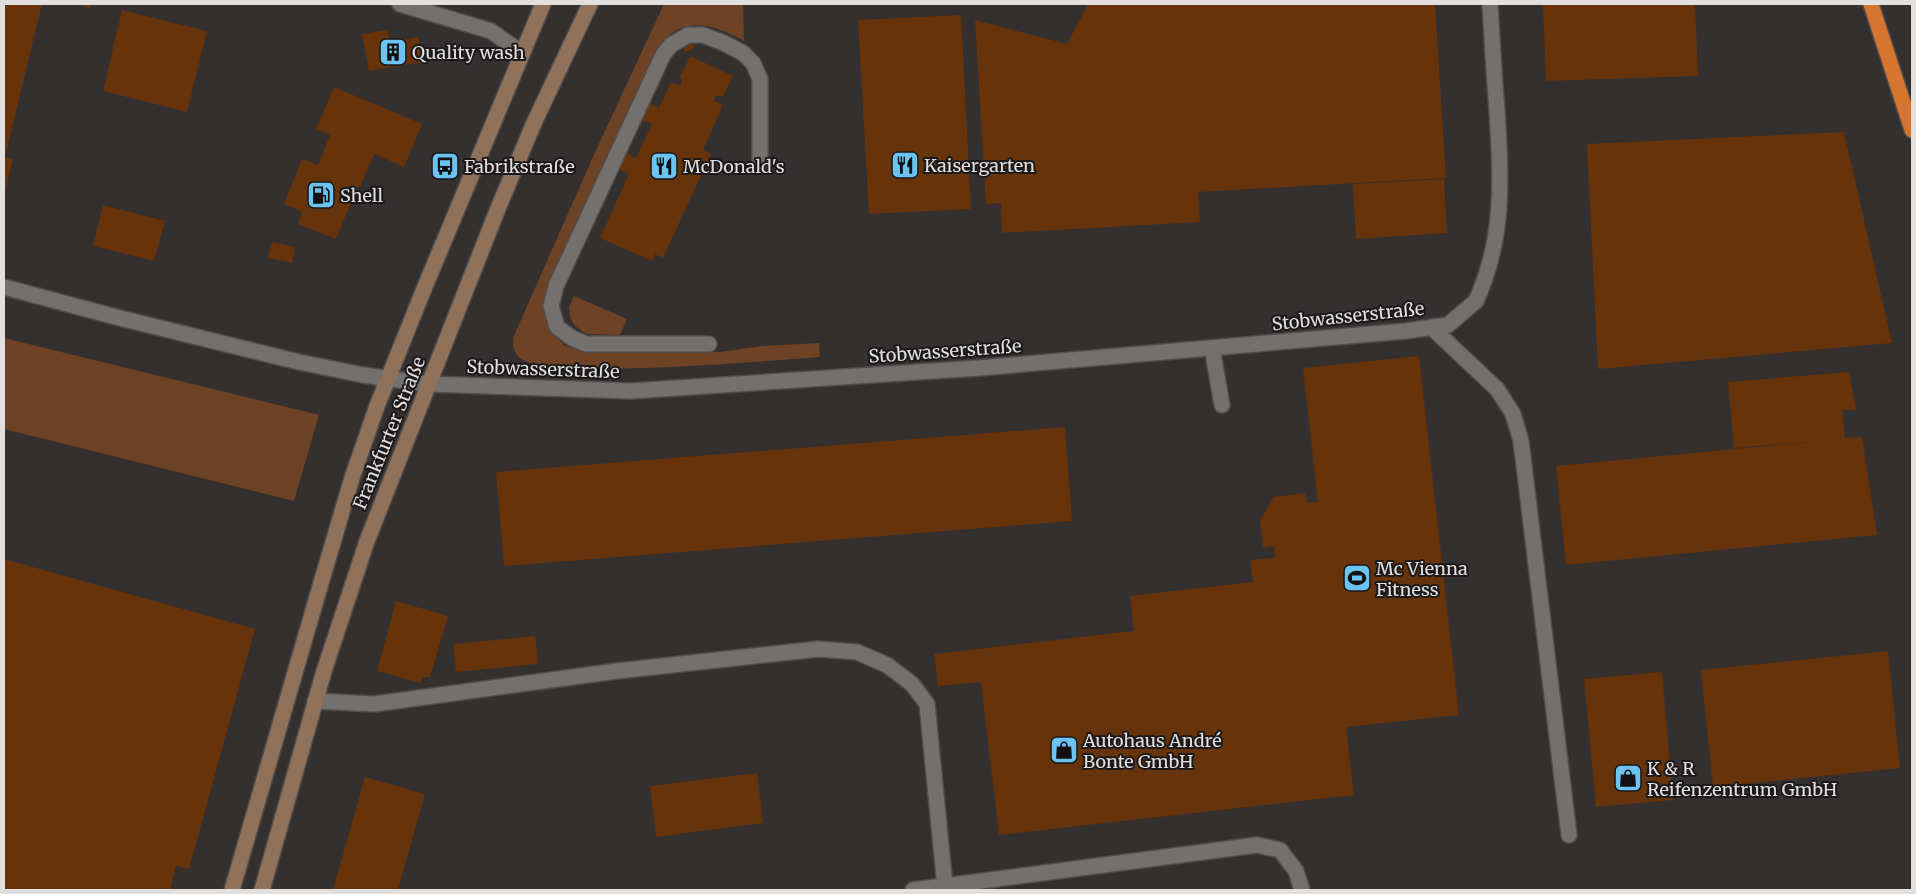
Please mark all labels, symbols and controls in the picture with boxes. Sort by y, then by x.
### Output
building icon: Quality wash [378,37,408,67]
place label: Quality wash [412,41,525,64]
restaurant icon: Kaisergarten [890,150,920,180]
bus stop icon: Fabrikstraße [430,151,460,181]
restaurant icon: McDonald's [649,151,679,181]
place label: Kaisergarten [924,154,1035,177]
place label: Fabrikstraße [464,155,575,178]
place label: McDonald's [683,155,785,178]
fuel station icon: Shell [306,180,336,210]
place label: Shell [340,184,383,207]
street label: Stobwasserstraße [1271,297,1425,335]
street label: Stobwasserstraße [868,334,1022,368]
street label: Frankfurter Straße [348,353,430,513]
street label: Stobwasserstraße [466,355,620,383]
place label: Mc Vienna Fitness [1376,557,1468,601]
sports icon: Mc Vienna Fitness [1342,563,1372,593]
place label: Autohaus André Bonte GmbH [1082,729,1222,773]
shop icon: Autohaus André Bonte GmbH [1049,735,1079,765]
place label: K & R Reifenzentrum GmbH [1647,757,1837,801]
shop icon: K & R Reifenzentrum GmbH [1613,763,1643,793]

